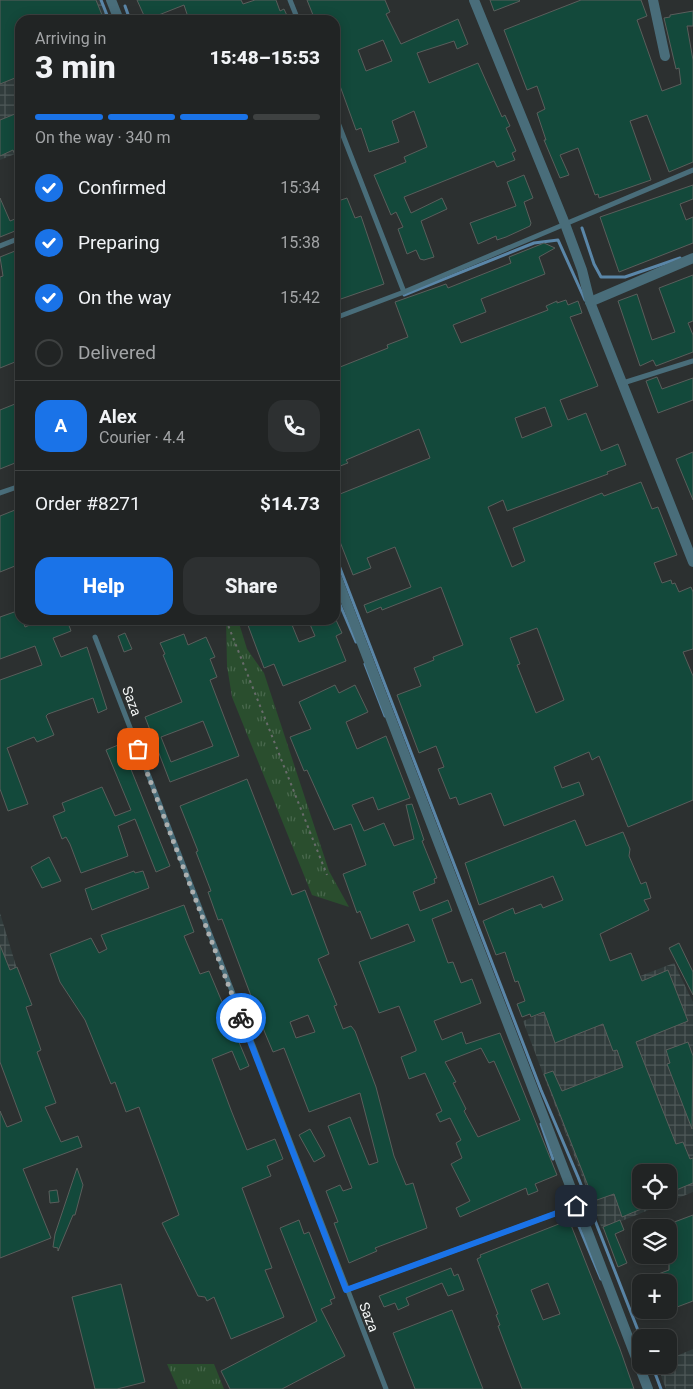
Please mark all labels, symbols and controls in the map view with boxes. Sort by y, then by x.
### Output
text: Arriving in [35,29,106,48]
text: 15:48–15:53 [209,46,320,69]
text: 3 min [35,48,116,86]
text: On the way · 340 m [35,128,171,147]
icon: check [35,174,63,202]
text: Confirmed [78,176,166,199]
text: 15:34 [280,178,320,197]
icon: check [35,229,63,257]
text: Preparing [78,231,160,254]
text: 15:38 [280,233,320,252]
icon: check [35,284,63,312]
text: On the way [78,286,171,309]
text: 15:42 [280,288,320,307]
text: Delivered [78,341,156,364]
button: phone [268,400,320,452]
text: Alex [99,405,137,428]
text: A [55,414,67,437]
text: Courier · 4.4 [99,428,185,447]
text: Order #8271 [35,492,141,515]
text: $14.73 [260,492,320,515]
button: Help [35,557,173,615]
button: Share [183,557,320,615]
street label: Saza [119,684,145,718]
pin [117,728,159,770]
icon: bag [124,735,152,763]
courier [216,993,266,1043]
icon: bike [227,1004,255,1032]
map controls [632,1164,677,1374]
button: locate [632,1164,677,1209]
pin [555,1185,597,1227]
icon: home [562,1192,590,1220]
button: layers [632,1219,677,1264]
button: + [632,1274,677,1319]
street label: Saza [356,1300,382,1334]
button: − [632,1329,677,1374]

